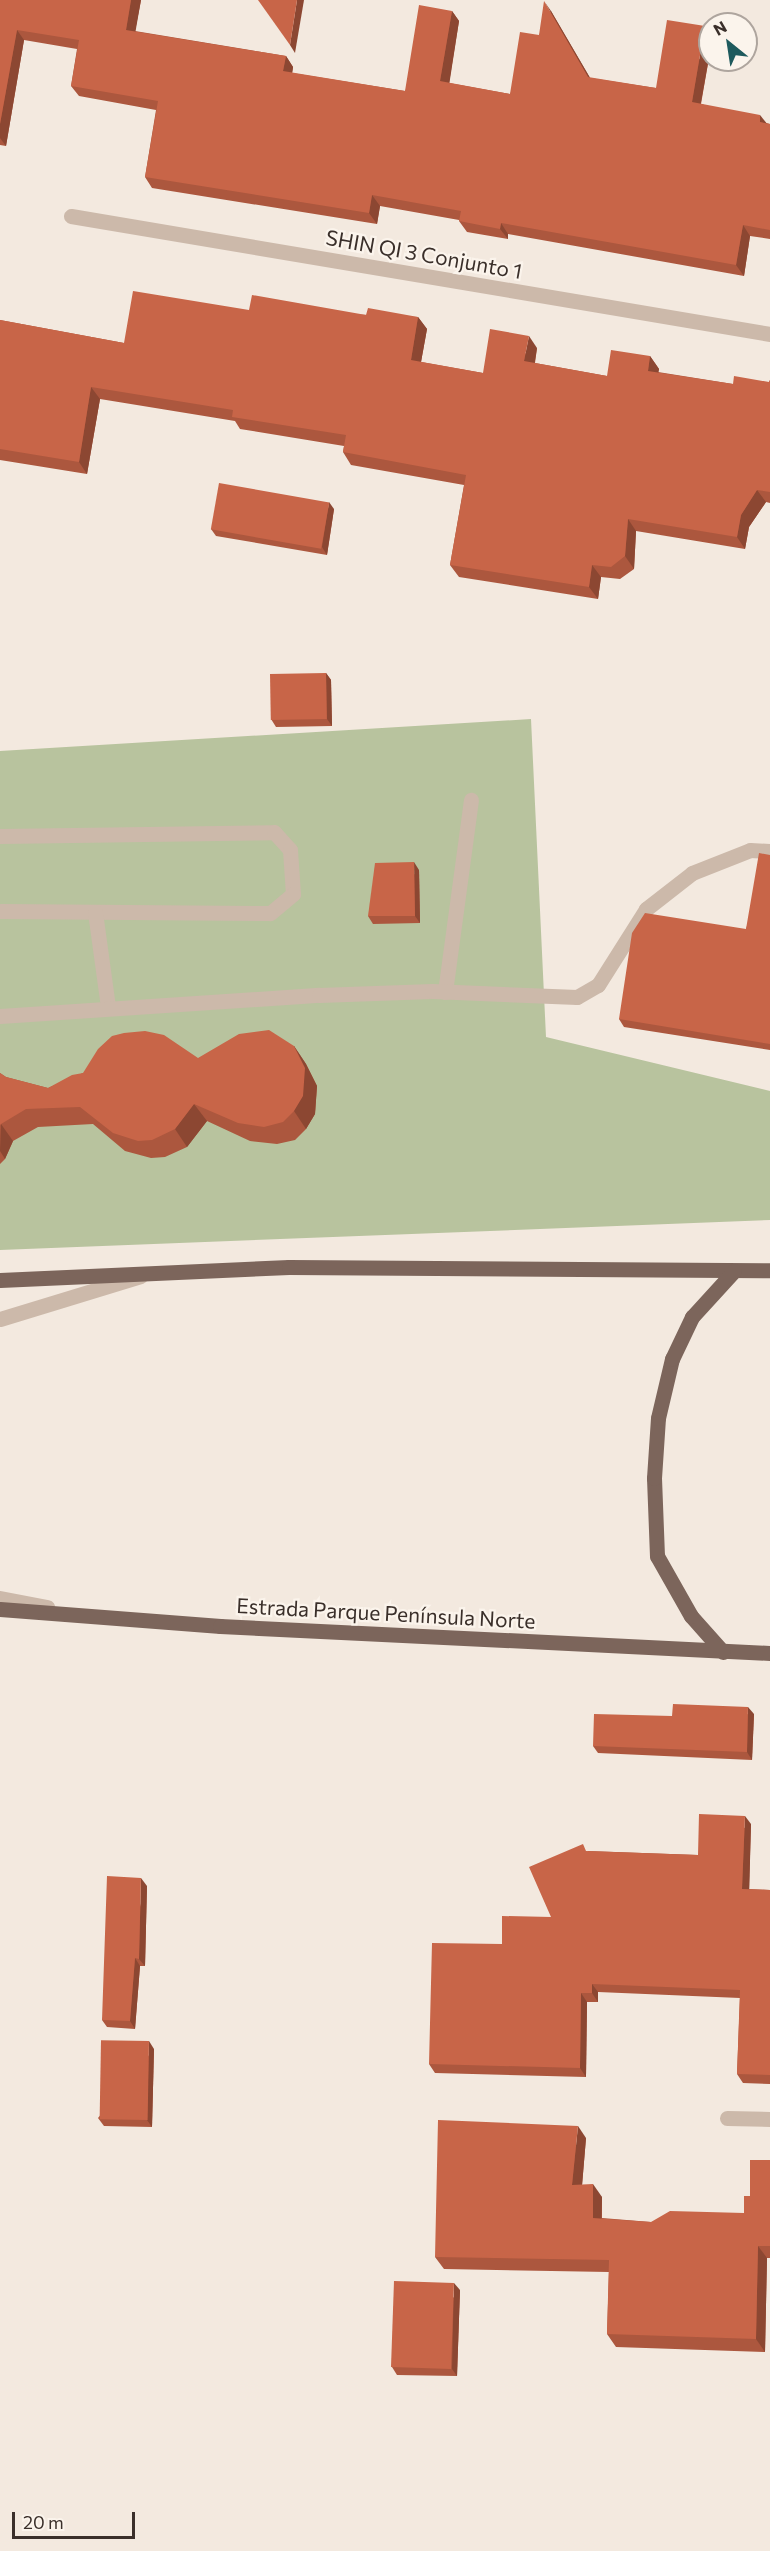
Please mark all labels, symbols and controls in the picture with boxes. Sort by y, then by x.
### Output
north arrow [698,12,758,72]
text: N [710,16,730,39]
street label: SHIN QI 3 Conjunto 1 [324,224,524,284]
street label: Estrada Parque Península Norte [236,1593,536,1633]
scale bar [15,2500,138,2538]
text: 20 m [23,2511,64,2533]

